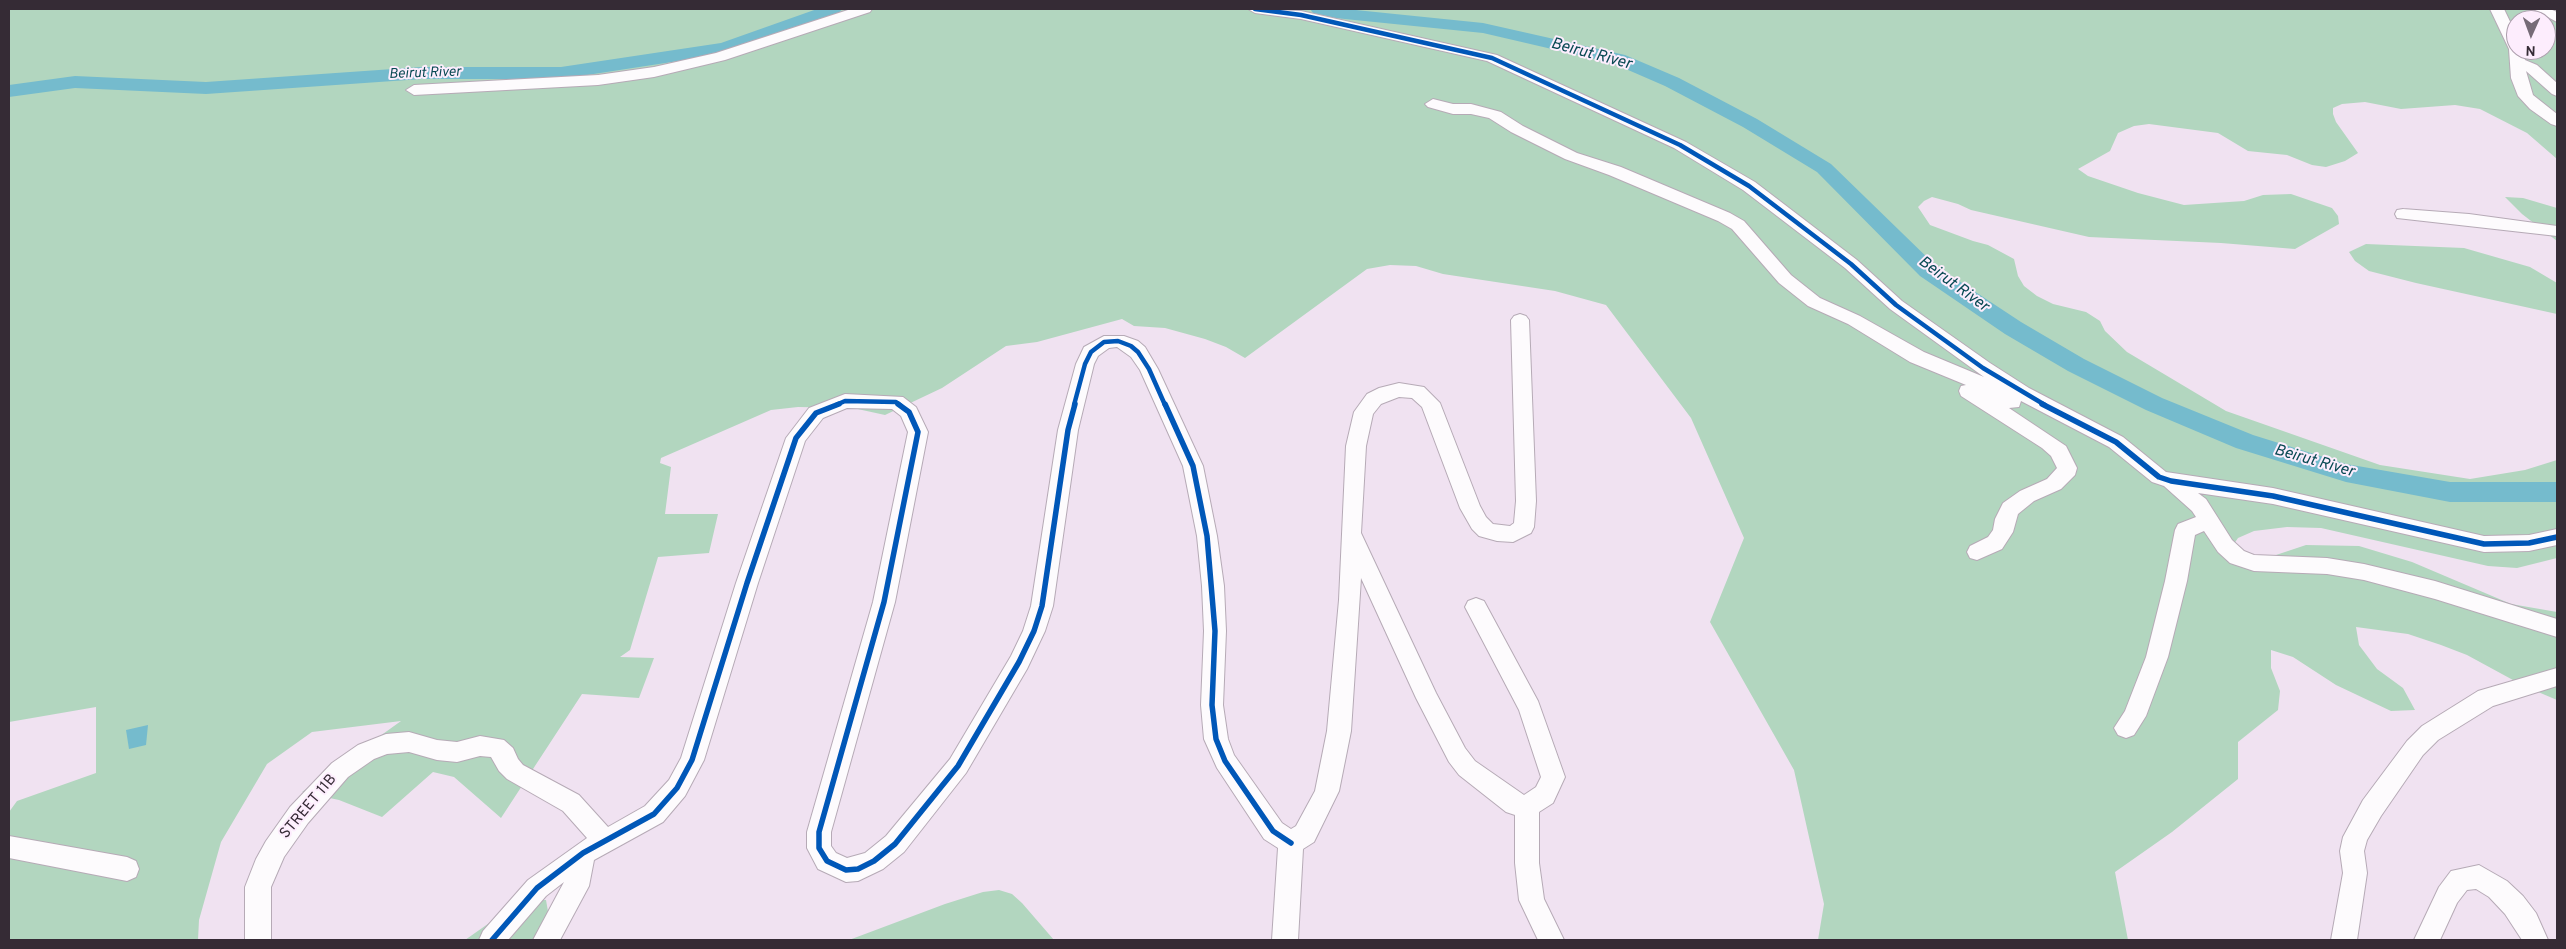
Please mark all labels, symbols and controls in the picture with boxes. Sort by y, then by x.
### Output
north arrow [2506,10,2556,60]
water label: Beirut River [1549,35,1633,75]
text: N [2525,41,2536,58]
water label: Beirut River [389,64,461,84]
water label: Beirut River [1914,253,1992,317]
water label: Beirut River [2272,441,2356,483]
street label: STREET 11B [277,771,341,843]

